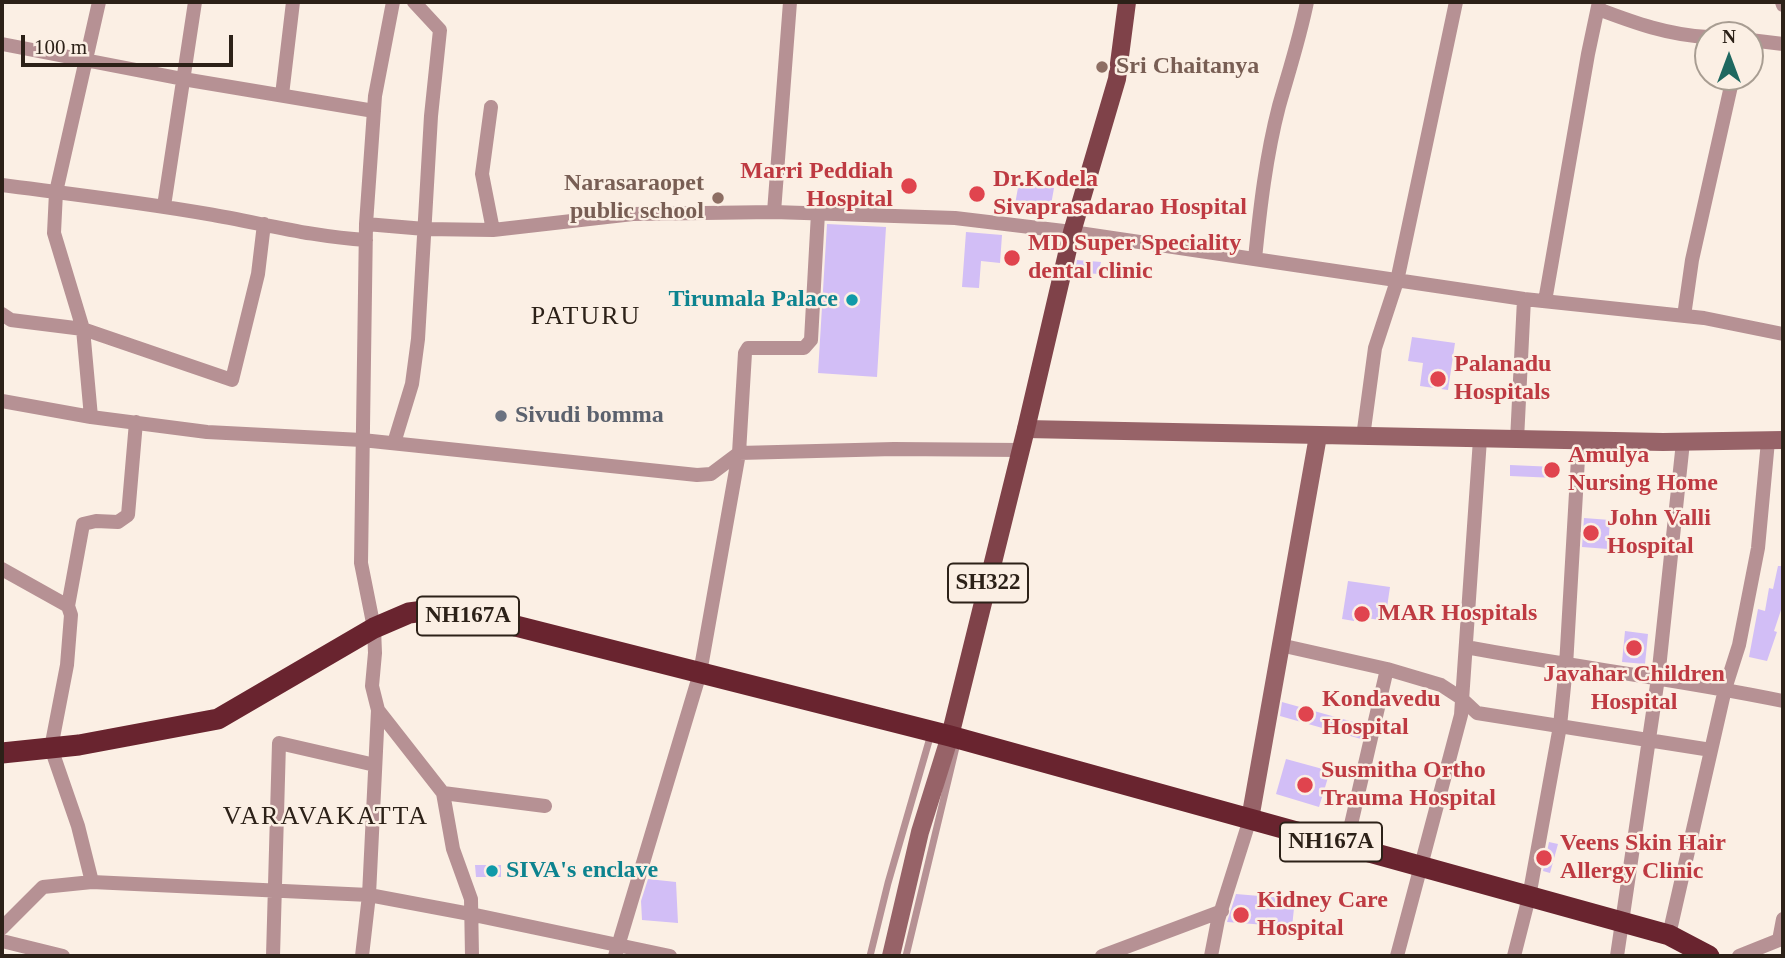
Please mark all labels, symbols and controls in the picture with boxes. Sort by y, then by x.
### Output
scale bar [24,21,236,65]
north arrow [1694,21,1764,91]
text: N [1722,26,1736,47]
text: 100 m [34,35,87,59]
place label: Sri Chaitanya [1116,53,1259,81]
marker: Sri Chaitanya [1094,59,1110,75]
place label: Marri Peddiah Hospital [740,158,893,214]
place label: Dr.Kodela Sivaprasadarao Hospital [993,166,1247,222]
place label: Narasaraopet public school [564,170,704,226]
marker: Marri Peddiah Hospital [899,176,919,196]
marker: Dr.Kodela Sivaprasadarao Hospital [967,184,987,204]
marker: Narasaraopet public school [710,190,726,206]
place label: MD Super Speciality dental clinic [1028,230,1241,286]
marker: MD Super Speciality dental clinic [1002,248,1022,268]
place label: Tirumala Palace [668,286,838,314]
marker: Tirumala Palace [844,292,860,308]
district label: PATURU [531,301,641,333]
place label: Palanadu Hospitals [1454,351,1551,407]
marker: Palanadu Hospitals [1428,369,1448,389]
place label: Sivudi bomma [515,402,664,430]
marker: Sivudi bomma [493,408,509,424]
place label: Amulya Nursing Home [1568,442,1718,498]
marker: Amulya Nursing Home [1542,460,1562,480]
place label: John Valli Hospital [1607,505,1711,561]
marker: John Valli Hospital [1581,523,1601,543]
road number: SH322 [948,564,1028,603]
road number: NH167A [417,596,519,636]
place label: MAR Hospitals [1378,600,1537,628]
marker: MAR Hospitals [1352,604,1372,624]
marker: Javahar Children Hospital [1624,638,1644,658]
place label: Javahar Children Hospital [1543,661,1725,717]
place label: Kondavedu Hospital [1322,686,1441,742]
marker: Kondavedu Hospital [1296,704,1316,724]
place label: Susmitha Ortho Trauma Hospital [1321,757,1496,813]
marker: Susmitha Ortho Trauma Hospital [1295,775,1315,795]
district label: VARAVAKATTA [224,801,428,833]
road number: NH167A [1280,822,1382,862]
place label: Veens Skin Hair Allergy Clinic [1560,830,1726,886]
marker: Veens Skin Hair Allergy Clinic [1534,848,1554,868]
place label: SIVA's enclave [506,857,658,885]
marker: SIVA's enclave [484,863,500,879]
place label: Kidney Care Hospital [1257,887,1388,943]
marker: Kidney Care Hospital [1231,905,1251,925]

